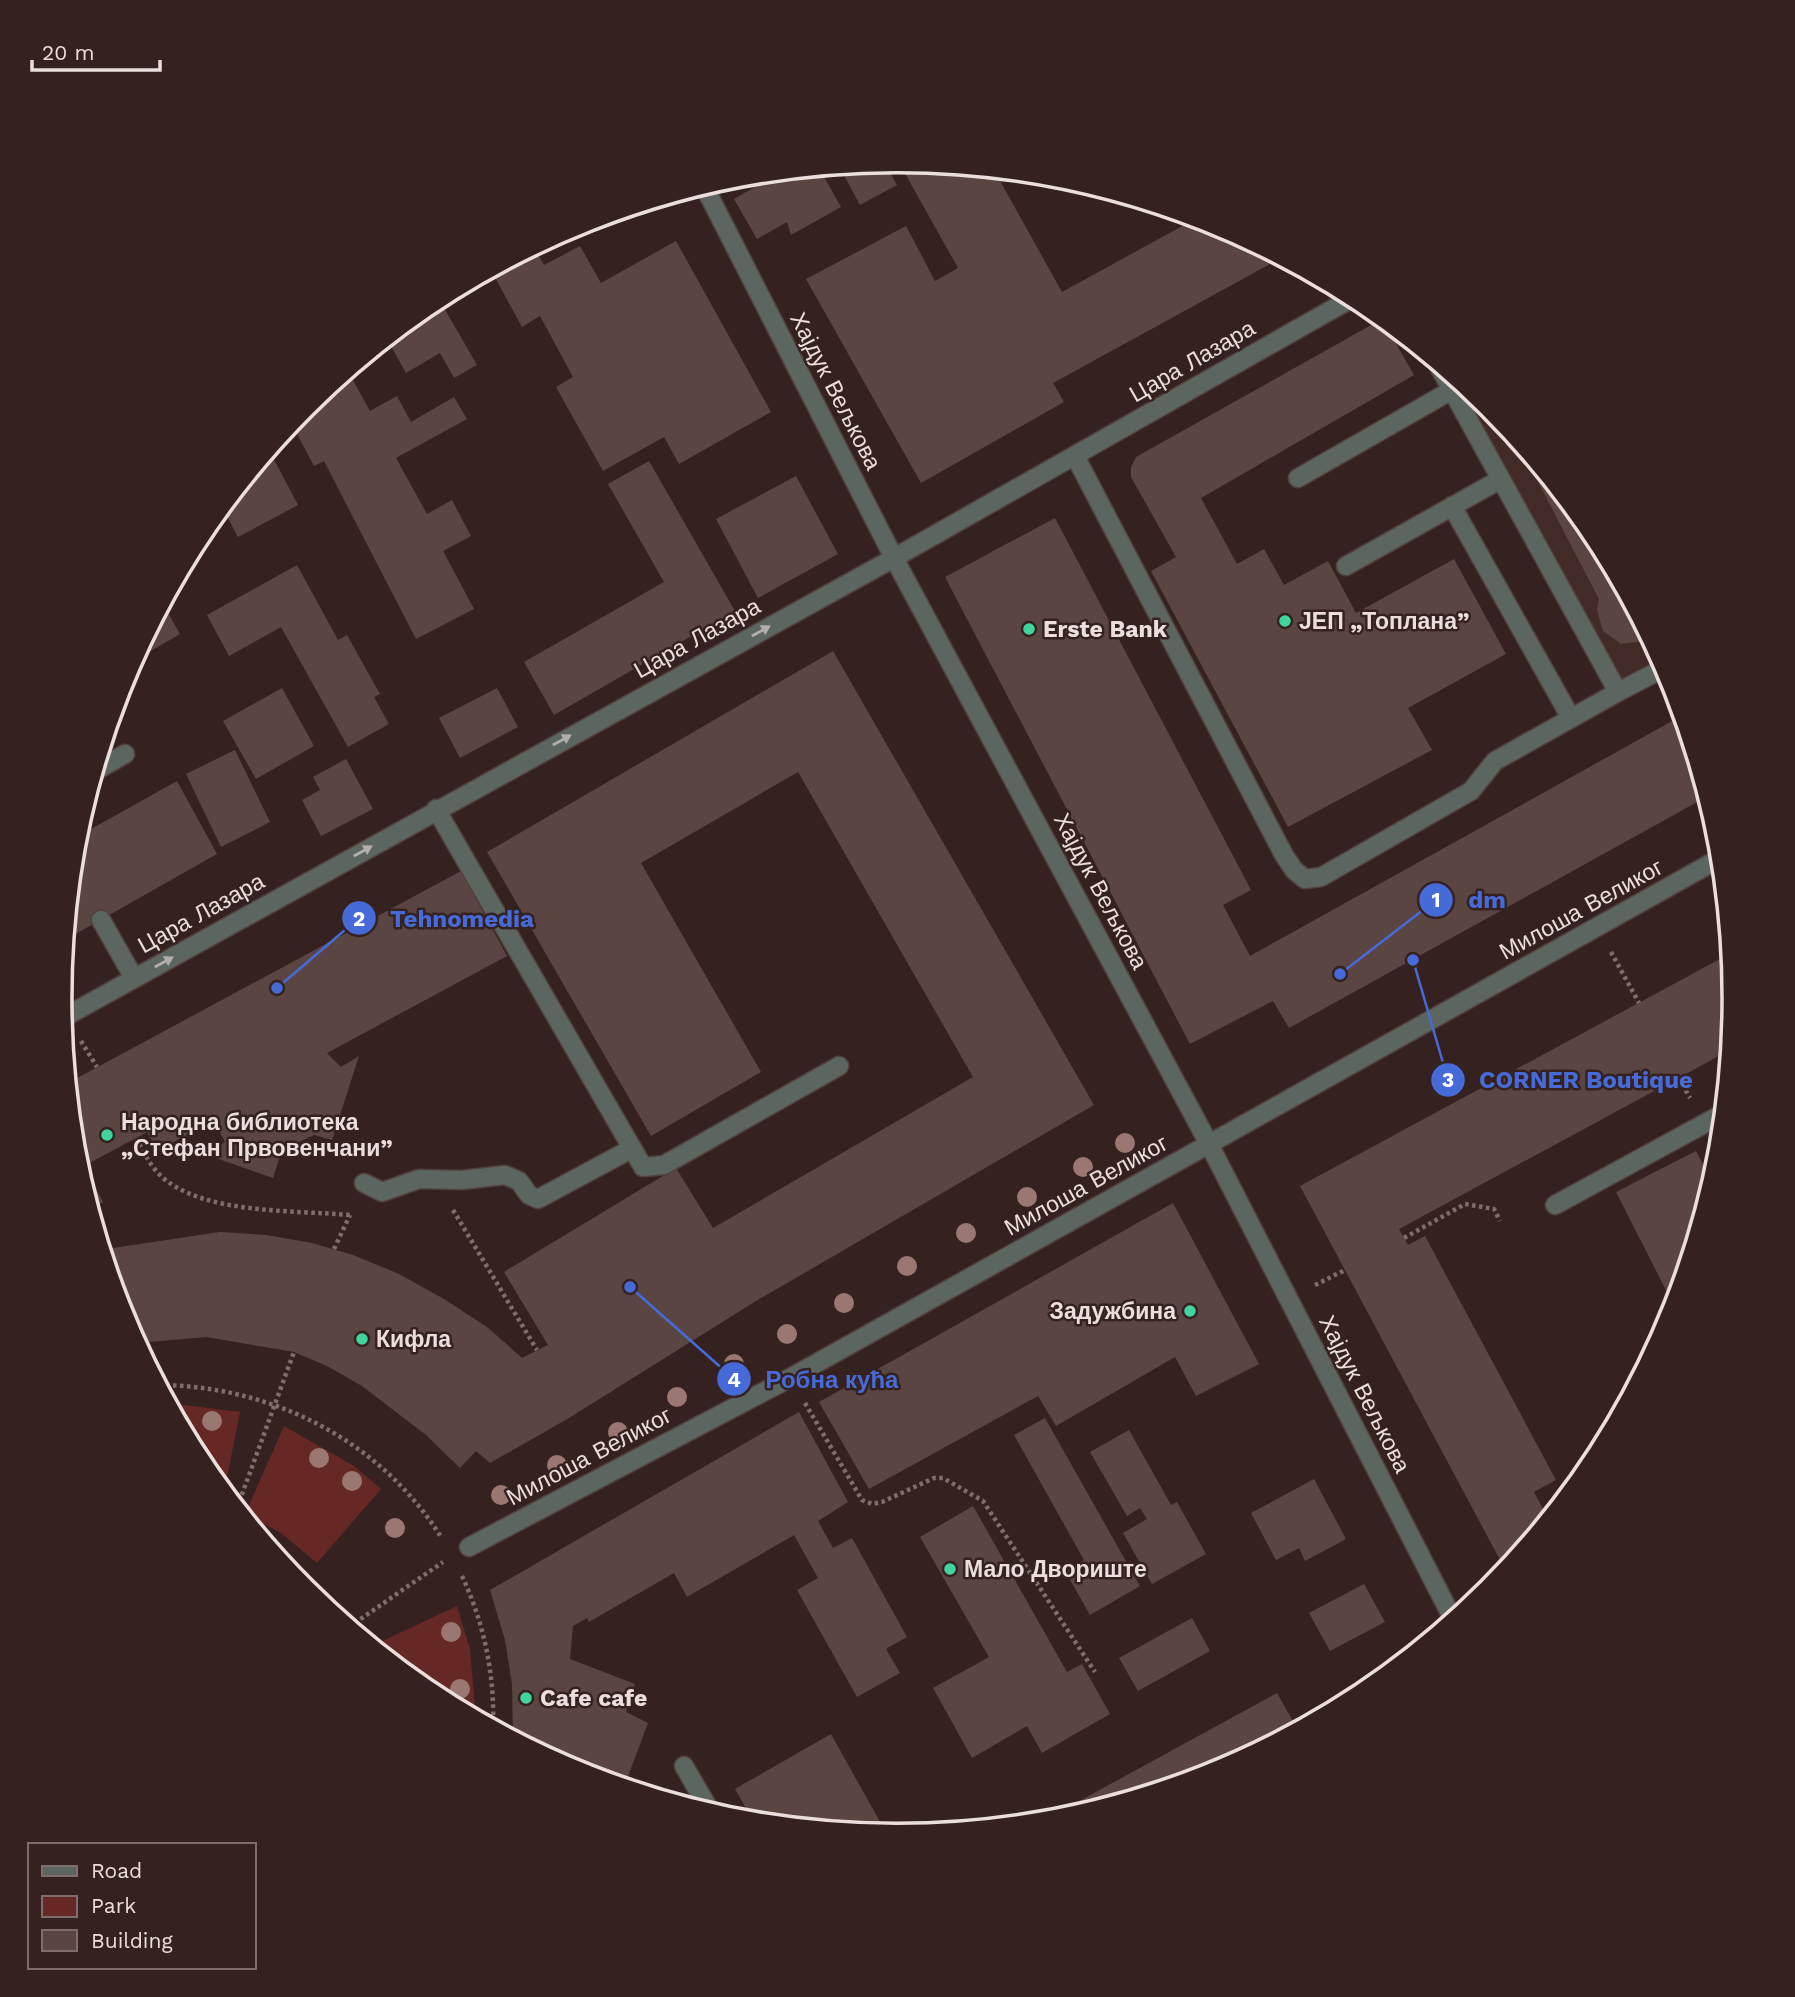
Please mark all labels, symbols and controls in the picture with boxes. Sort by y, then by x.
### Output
scale bar [32,28,159,72]
text: 20 m [42,40,94,65]
street label: Хајдук Вељкова [784,308,887,475]
street label: Цара Лазара [1125,315,1260,408]
street label: Цара Лазара [629,593,765,684]
place label: ЈЕП „Топлана” [1299,608,1469,635]
marker: ЈЕП „Топлана” [1277,613,1293,629]
place label: Erste Bank [1043,616,1168,643]
marker: Erste Bank [1021,621,1037,637]
one-way arrow [751,625,771,637]
one-way arrow [552,735,572,747]
street label: Хајдук Вељкова [1048,809,1153,974]
one-way arrow [353,845,372,857]
street label: Милоша Великог [1495,853,1668,966]
street label: Цара Лазара [133,868,269,959]
callout: dm [1419,877,1519,922]
text: dm [1468,886,1506,914]
text: 1 [1431,887,1441,912]
callout: Tehnomedia [341,896,548,941]
text: Tehnomedia [390,905,534,933]
text: 2 [353,906,365,931]
one-way arrow [154,956,174,968]
callout: CORNER Boutique [1431,1057,1707,1102]
text: CORNER Boutique [1479,1066,1693,1094]
text: 3 [1442,1067,1454,1092]
place label: Народна библиотека „Стефан Првовенчани” [121,1109,393,1162]
marker: Народна библиотека „Стефан Првовенчани” [99,1127,115,1143]
street label: Милоша Великог [1000,1129,1173,1242]
place label: Задужбина [1050,1298,1176,1325]
marker: Задужбина [1182,1303,1198,1319]
street label: Хајдук Вељкова [1313,1311,1416,1478]
place label: Кифла [376,1326,451,1353]
marker: Кифла [354,1331,370,1347]
callout: Робна кућа [717,1357,912,1402]
text: Робна кућа [766,1366,899,1394]
text: 4 [727,1367,741,1392]
street label: Милоша Великог [502,1402,676,1511]
place label: Мало Двориште [964,1556,1147,1583]
marker: Мало Двориште [942,1561,958,1577]
place label: Cafe cafe [540,1685,647,1712]
marker: Cafe cafe [518,1690,534,1706]
legend [28,1843,256,1969]
text: Road [91,1858,142,1883]
text: Park [91,1893,136,1918]
text: Building [91,1928,173,1953]

